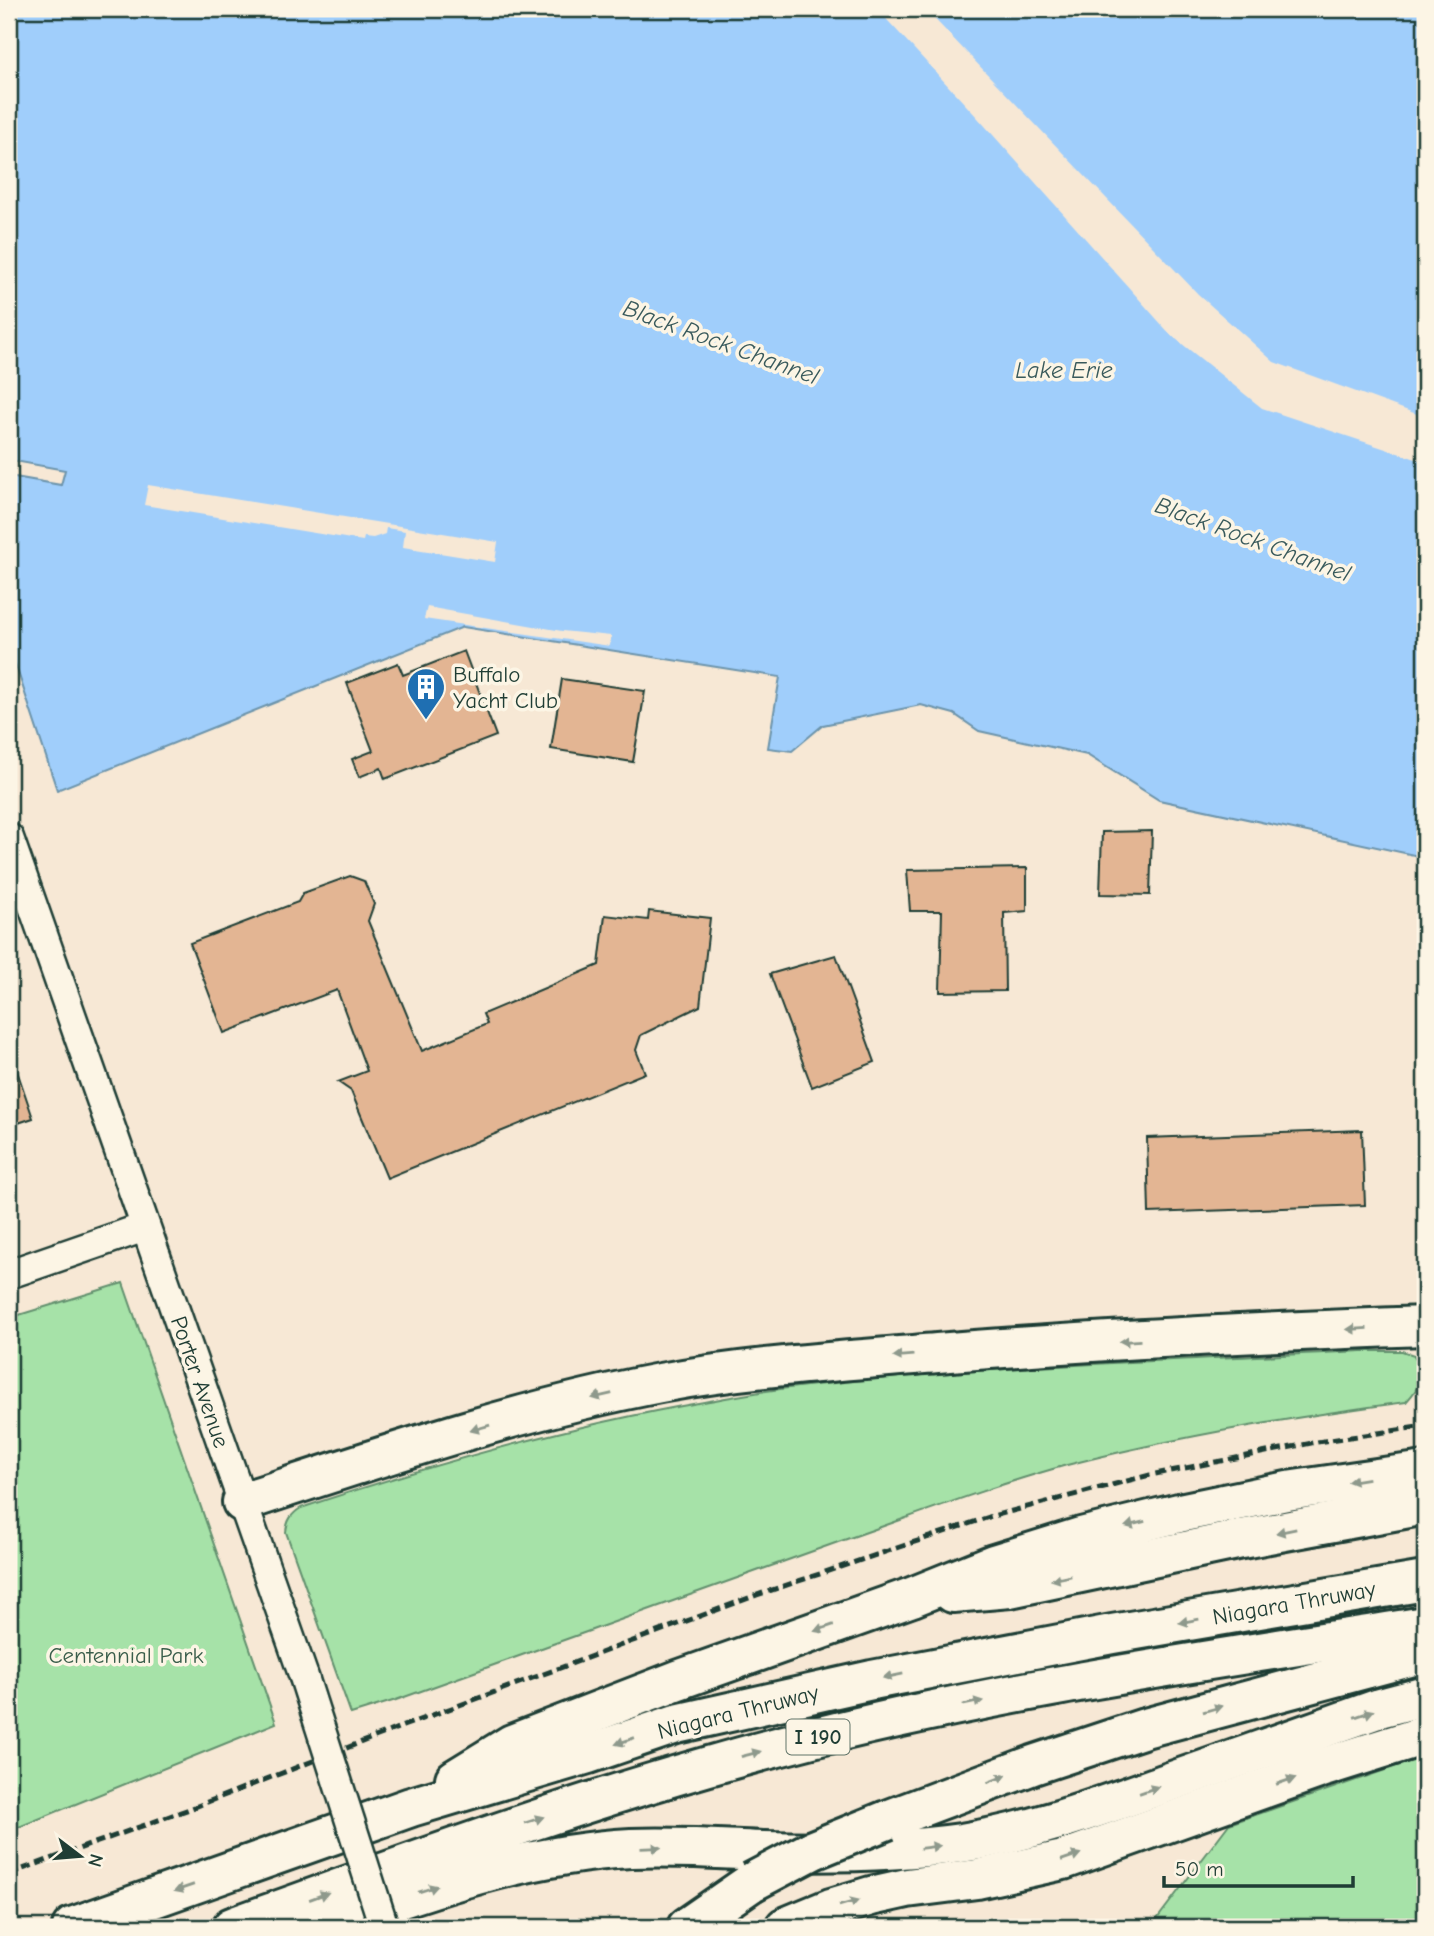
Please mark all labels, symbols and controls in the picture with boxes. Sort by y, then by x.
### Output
water label: Black Rock Channel [619,294,823,391]
water label: Lake Erie [1015,356,1113,384]
water label: Black Rock Channel [1151,491,1355,588]
place label: Buffalo Yacht Club [453,661,558,714]
building icon: Buffalo Yacht Club [405,666,447,721]
street label: Porter Avenue [165,1313,235,1451]
one-way arrow [1346,1323,1368,1334]
one-way arrow [1119,1335,1141,1346]
one-way arrow [892,1351,914,1362]
one-way arrow [591,1391,613,1402]
one-way arrow [469,1423,490,1433]
one-way arrow [1347,1475,1369,1486]
one-way arrow [1123,1519,1145,1530]
one-way arrow [1275,1525,1297,1536]
one-way arrow [1050,1573,1072,1584]
street label: Niagara Thruway [1210,1575,1378,1631]
one-way arrow [1178,1616,1200,1627]
one-way arrow [814,1623,835,1634]
park label: Centennial Park [48,1642,204,1669]
one-way arrow [882,1671,904,1682]
street label: Niagara Thruway [655,1679,822,1745]
one-way arrow [962,1698,984,1709]
one-way arrow [1202,1703,1224,1714]
one-way arrow [1353,1708,1374,1719]
road number: I 190 [786,1720,850,1754]
one-way arrow [614,1736,635,1747]
one-way arrow [741,1748,763,1759]
one-way arrow [986,1773,1007,1784]
one-way arrow [1275,1775,1296,1786]
one-way arrow [1139,1784,1160,1795]
one-way arrow [523,1814,544,1825]
north arrow [46,1820,116,1890]
one-way arrow [919,1841,941,1852]
one-way arrow [640,1842,662,1853]
scale bar [1164,1845,1354,1889]
text: N [83,1851,108,1869]
one-way arrow [1061,1851,1082,1862]
text: 50 m [1175,1857,1224,1881]
one-way arrow [174,1883,195,1894]
one-way arrow [418,1883,439,1894]
one-way arrow [309,1890,330,1901]
one-way arrow [839,1897,860,1907]

